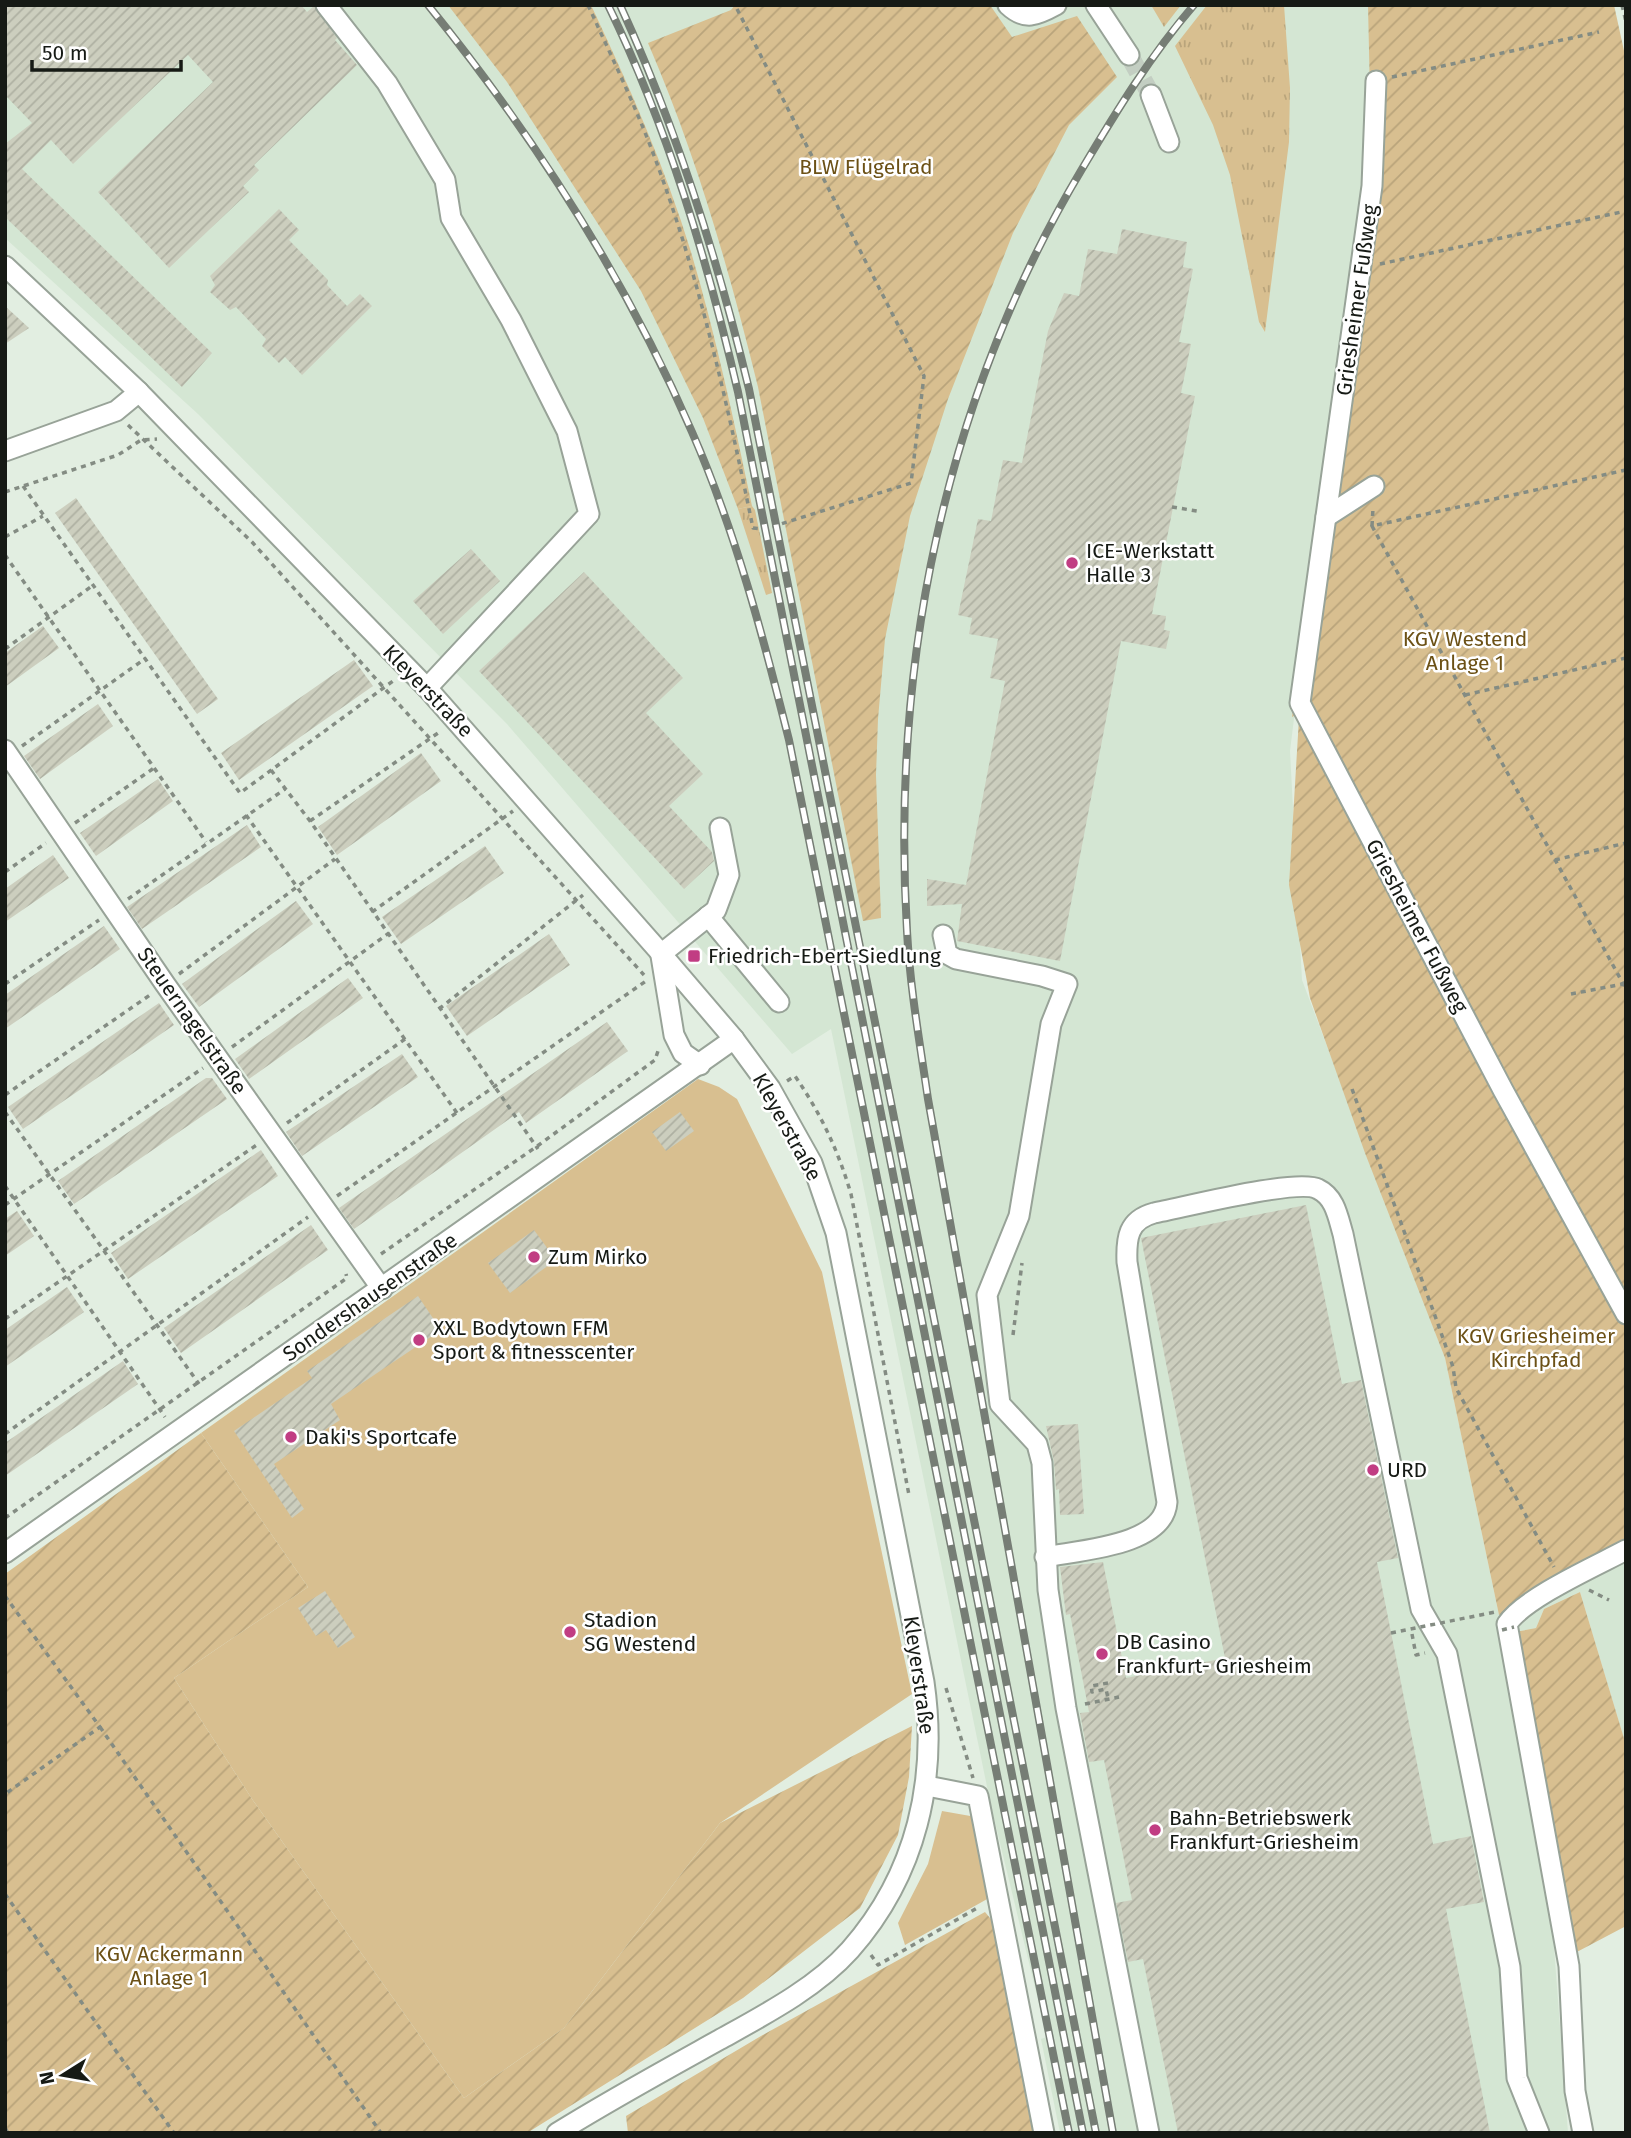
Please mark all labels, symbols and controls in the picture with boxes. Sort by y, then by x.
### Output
scale bar [32,28,180,72]
text: 50 m [42,40,88,66]
park label: BLW Flügelrad [799,154,933,180]
street label: Griesheimer Fußweg [1331,203,1383,397]
place label: ICE-Werkstatt Halle 3 [1086,538,1215,588]
marker: ICE-Werkstatt Halle 3 [1064,555,1080,571]
park label: KGV Westend Anlage 1 [1403,626,1527,676]
street label: Kleyerstraße [377,639,479,743]
street label: Griesheimer Fußweg [1360,835,1474,1017]
street label: Steuernagelstraße [132,942,252,1100]
place label: Friedrich-Ebert-Siedlung [708,943,941,969]
marker: Friedrich-Ebert-Siedlung [686,948,702,964]
street label: Kleyerstraße [747,1069,827,1185]
street label: Sondershausenstraße [278,1227,462,1367]
place label: Zum Mirko [548,1244,648,1270]
marker: Zum Mirko [526,1249,542,1265]
place label: XXL Bodytown FFM Sport & fitnesscenter [433,1315,634,1365]
park label: KGV Griesheimer Kirchpfad [1457,1323,1615,1373]
marker: XXL Bodytown FFM Sport & fitnesscenter [411,1332,427,1348]
place label: Daki's Sportcafe [305,1424,457,1450]
marker: Daki's Sportcafe [283,1429,299,1445]
place label: URD [1387,1457,1427,1483]
marker: URD [1365,1462,1381,1478]
place label: Stadion SG Westend [584,1607,696,1657]
street label: Kleyerstraße [898,1614,940,1736]
marker: Stadion SG Westend [562,1624,578,1640]
place label: DB Casino Frankfurt- Griesheim [1116,1629,1312,1679]
marker: DB Casino Frankfurt- Griesheim [1094,1646,1110,1662]
place label: Bahn-Betriebswerk Frankfurt-Griesheim [1169,1805,1359,1855]
marker: Bahn-Betriebswerk Frankfurt-Griesheim [1147,1822,1163,1838]
park label: KGV Ackermann Anlage 1 [95,1941,243,1991]
north arrow [28,2040,98,2110]
text: N [34,2070,59,2087]

